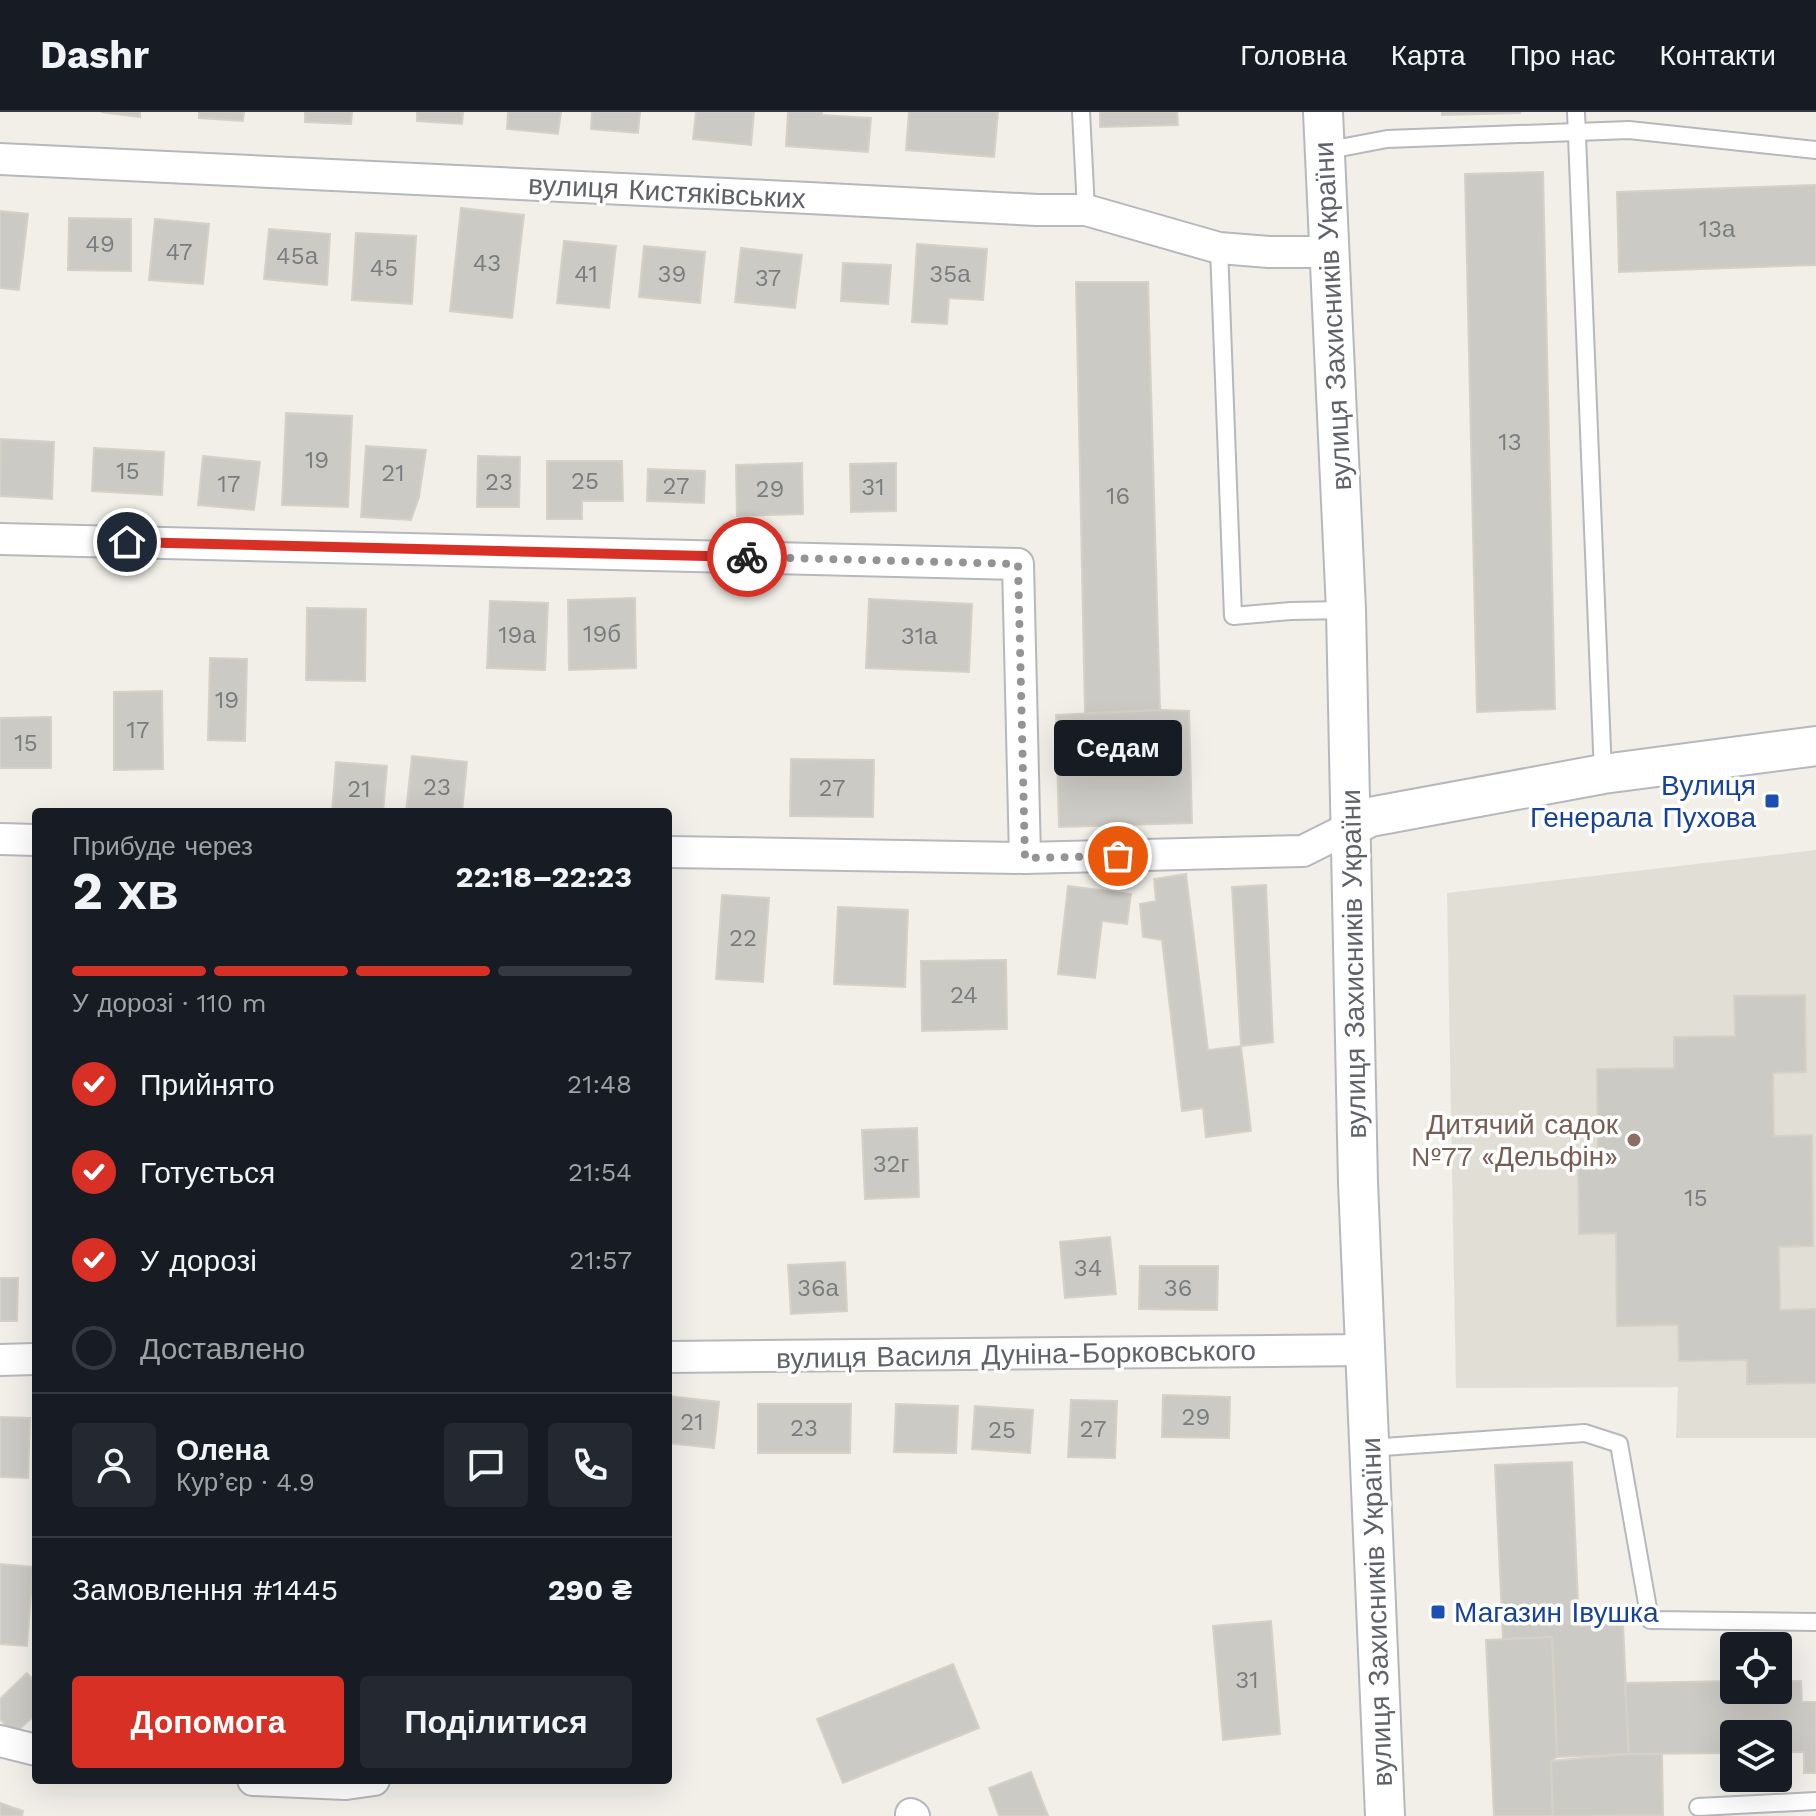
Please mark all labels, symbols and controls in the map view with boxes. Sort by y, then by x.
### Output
text: Dashr [40,33,149,77]
text: Головна [1240,39,1347,72]
text: Карта [1391,39,1466,72]
text: Про нас [1510,39,1616,72]
text: Контакти [1660,39,1776,72]
street label: вулиця Захисників України [1307,141,1358,491]
street label: вулиця Кистяківських [527,168,807,215]
house number: 13а [1699,215,1736,243]
house number: 49 [85,230,115,258]
house number: 47 [166,238,192,266]
house number: 45а [276,242,319,270]
house number: 43 [473,249,501,277]
house number: 45 [370,254,398,282]
house number: 41 [574,260,598,288]
house number: 39 [658,260,686,288]
house number: 35а [929,260,971,288]
house number: 37 [755,264,781,292]
house number: 13 [1498,428,1522,456]
house number: 19 [305,446,329,474]
house number: 15 [116,457,140,485]
house number: 21 [381,459,405,487]
house number: 25 [571,467,599,495]
house number: 23 [485,468,513,496]
house number: 17 [218,470,240,498]
house number: 27 [663,472,689,500]
house number: 31 [861,473,885,501]
house number: 29 [756,475,784,503]
house number: 16 [1106,482,1130,510]
pin [93,508,161,576]
courier [707,517,787,597]
icon: home [105,520,149,564]
icon: bike [725,535,769,579]
house number: 19б [583,620,621,648]
house number: 19а [498,621,536,649]
house number: 31а [901,622,938,650]
house number: 19 [215,686,239,714]
house number: 17 [127,716,149,744]
callout: Седам [1054,720,1182,776]
house number: 15 [14,729,38,757]
text: Седам [1076,733,1160,763]
place label: Вулиця Генерала Пухова [1530,769,1756,834]
house number: 23 [423,773,451,801]
house number: 27 [819,774,845,802]
house number: 21 [347,775,371,803]
street label: вулиця Захисників України [1334,789,1373,1139]
marker: Вулиця Генерала Пухова [1763,792,1781,810]
pin [1084,822,1152,890]
text: Прибуде через [72,831,253,861]
icon: bag [1096,834,1140,878]
text: 22:18–22:23 [456,859,632,894]
text: 2 хв [72,861,179,922]
house number: 22 [729,924,757,952]
house number: 24 [950,981,978,1009]
text: У дорозі · 110 m [72,988,267,1018]
icon: check [72,1062,116,1106]
text: Прийнято [140,1067,275,1102]
text: 21:48 [567,1069,632,1099]
place label: Дитячий садок №77 «Дельфін» [1410,1108,1619,1173]
marker: Дитячий садок №77 «Дельфін» [1625,1131,1643,1149]
icon: check [72,1150,116,1194]
house number: 32г [873,1150,910,1178]
text: Готується [140,1155,275,1190]
text: 21:54 [568,1157,632,1187]
house number: 15 [1684,1184,1708,1212]
icon: check [72,1238,116,1282]
text: У дорозі [140,1243,257,1278]
text: 21:57 [569,1245,632,1275]
house number: 34 [1074,1254,1102,1282]
house number: 36а [797,1274,840,1302]
house number: 36 [1164,1274,1192,1302]
text: Доставлено [140,1331,305,1366]
street label: вулиця Василя Дуніна-Борковського [776,1334,1256,1375]
house number: 29 [1182,1403,1210,1431]
house number: 21 [680,1408,704,1436]
house number: 23 [790,1414,818,1442]
house number: 27 [1080,1415,1106,1443]
house number: 25 [988,1416,1016,1444]
button: person [72,1423,156,1507]
button: chat [444,1423,528,1507]
button: phone [548,1423,632,1507]
text: Олена [176,1432,269,1467]
street label: вулиця Захисників України [1354,1437,1399,1787]
text: Кур’єр · 4.9 [176,1467,315,1497]
text: Замовлення #1445 [72,1572,338,1607]
text: 290 ₴ [548,1572,632,1607]
place label: Магазин Івушка [1454,1596,1659,1629]
marker: Магазин Івушка [1429,1603,1447,1621]
map controls [1720,1632,1792,1792]
button: locate [1720,1632,1792,1704]
house number: 31 [1235,1666,1259,1694]
button: Допомога [72,1676,344,1768]
button: Поділитися [360,1676,632,1768]
button: layers [1720,1720,1792,1792]

